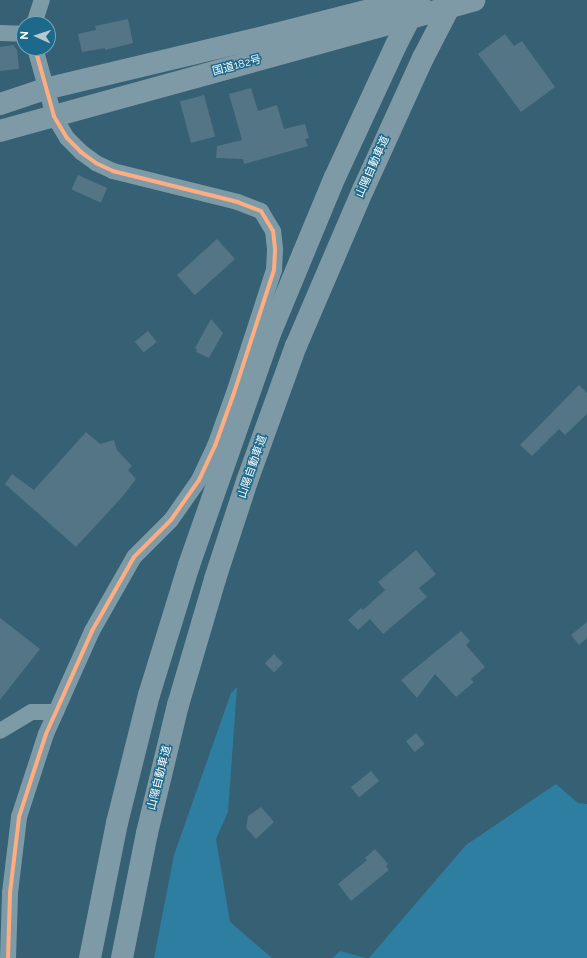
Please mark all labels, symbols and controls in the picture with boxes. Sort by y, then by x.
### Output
north arrow [16,16,56,56]
text: N [18,31,31,40]
street label: 国道182号 [211,53,263,79]
street label: 山陽自動車道 [354,134,392,200]
street label: 山陽自動車道 [236,434,270,500]
street label: 山陽自動車道 [146,744,174,812]

